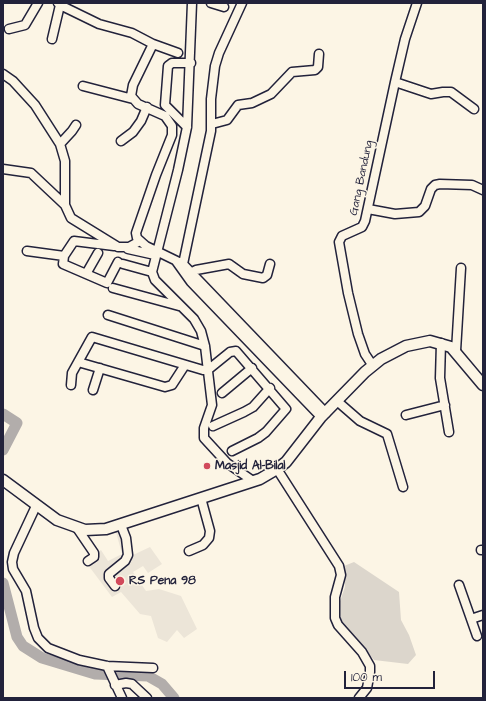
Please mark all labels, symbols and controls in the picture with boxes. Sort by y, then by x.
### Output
street label: Gang Bandung [347,139,377,217]
place label: Masjid Al-Bilal [215,459,285,473]
marker: Masjid Al-Bilal [202,461,212,471]
place label: RS Pena 98 [129,574,196,588]
marker: RS Pena 98 [114,575,126,587]
scale bar [346,663,437,689]
text: 100 m [351,669,382,686]

